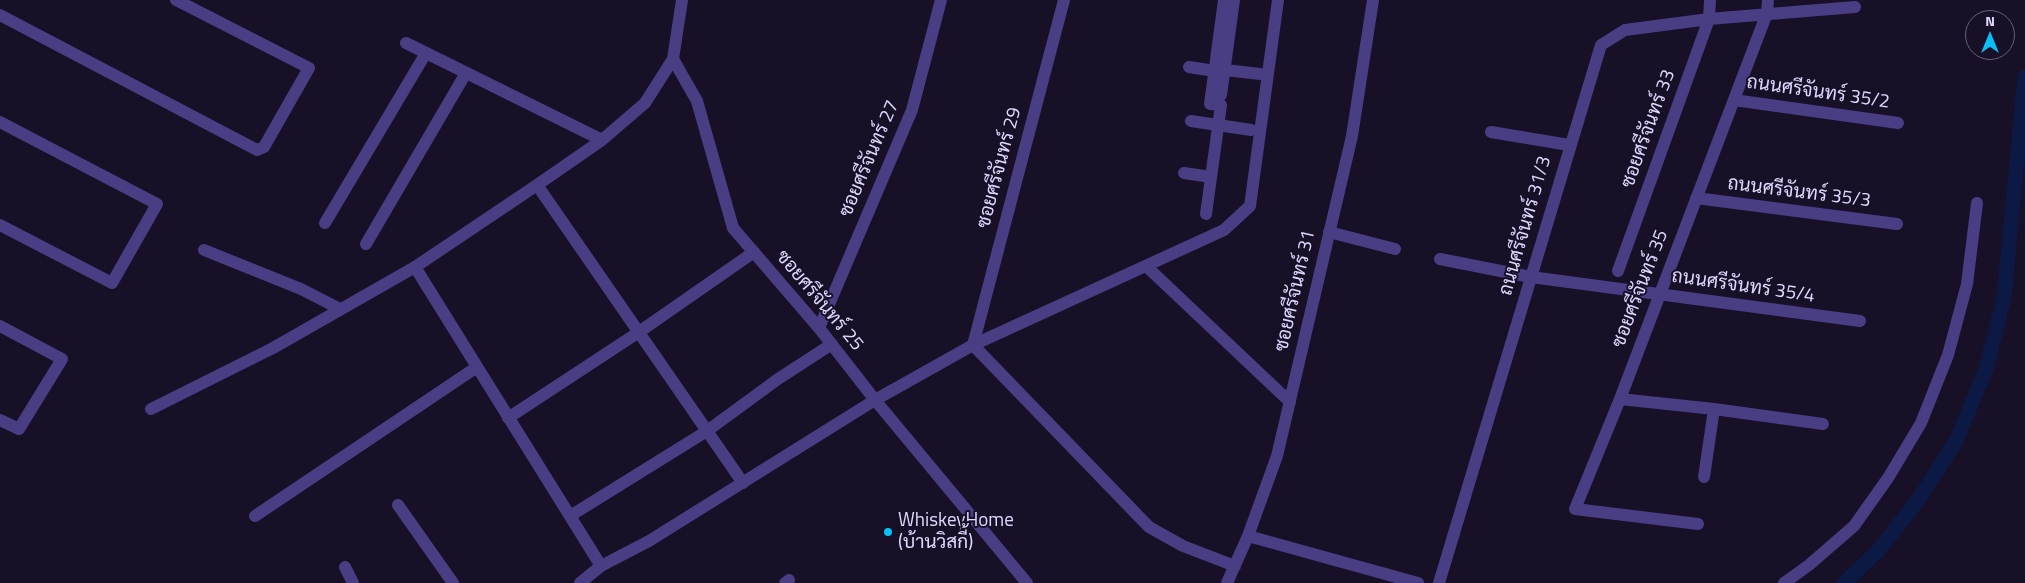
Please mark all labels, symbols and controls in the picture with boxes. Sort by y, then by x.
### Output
north arrow [1965,10,2015,60]
text: N [1985,10,1995,31]
street label: ซอยศรีจันทร์ 33 [1617,67,1681,191]
street label: ถนนศรีจันทร์ 35/2 [1745,72,1891,114]
street label: ซอยศรีจันทร์ 27 [835,97,905,221]
street label: ซอยศรีจันทร์ 29 [973,105,1027,231]
street label: ถนนศรีจันทร์ 31/3 [1495,154,1557,298]
street label: ถนนศรีจันทร์ 35/3 [1726,173,1872,213]
street label: ซอยศรีจันทร์ 35 [1608,227,1674,351]
street label: ซอยศรีจันทร์ 31 [1271,228,1321,354]
street label: ซอยศรีจันทร์ 25 [770,246,868,356]
street label: ถนนศรีจันทร์ 35/4 [1670,266,1816,308]
place label: WhiskeyHome (บ้านวิสกี้) [898,510,1014,554]
marker: WhiskeyHome (บ้านวิสกี้) [882,526,894,538]

